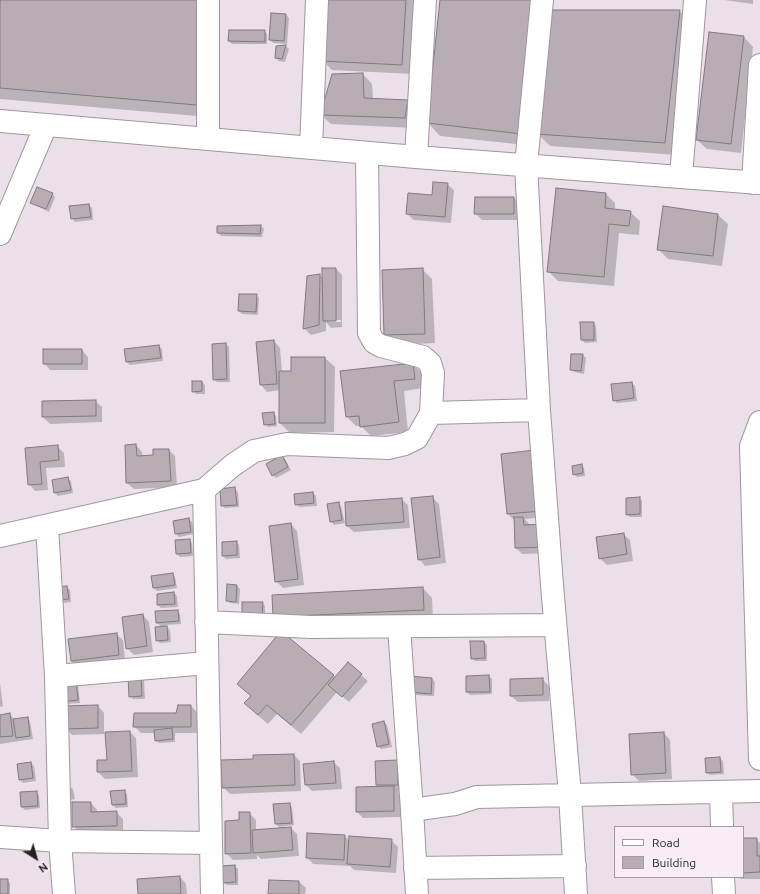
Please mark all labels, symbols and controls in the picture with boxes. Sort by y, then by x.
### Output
legend [614,826,744,878]
text: Road [652,836,680,849]
north arrow [16,838,56,878]
text: Building [652,856,696,869]
text: N [36,860,50,875]

